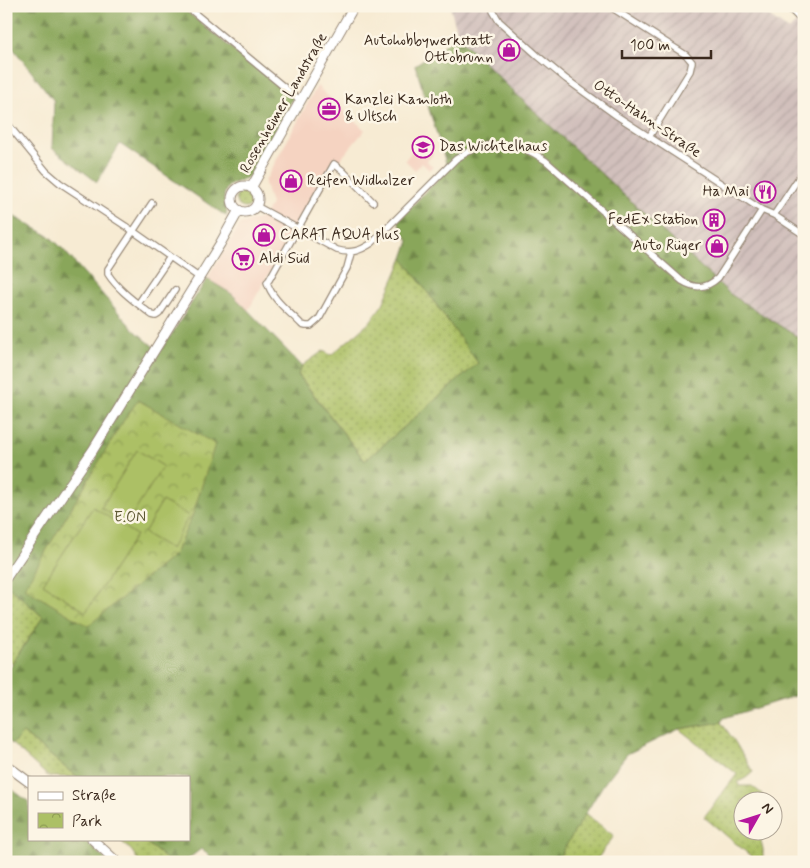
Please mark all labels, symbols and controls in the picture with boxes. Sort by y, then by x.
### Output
scale bar [622,28,711,60]
street label: Rosenheimer Landstraße [236,29,332,177]
place label: Autohobbywerkstatt Ottobrunn [364,31,494,68]
text: 100 m [630,36,670,56]
shop icon: Autohobbywerkstatt Ottobrunn [497,38,521,62]
street label: Otto-Hahn-Straße [589,75,705,163]
place label: Kanzlei Kamloth & Ultsch [345,90,452,127]
office icon: Kanzlei Kamloth & Ultsch [317,97,341,121]
school or university icon: Das Wichtelhaus [411,135,435,159]
place label: Das Wichtelhaus [439,137,548,157]
shop icon: Reifen Widholzer [279,169,303,193]
place label: Reifen Widholzer [307,171,414,191]
restaurant icon: Ha Mai [753,180,777,204]
place label: Ha Mai [703,182,749,202]
building icon: FedEx Station [702,208,726,232]
place label: FedEx Station [608,210,698,230]
shop icon: CARAT AQUA plus [252,223,276,247]
place label: CARAT AQUA plus [280,225,399,245]
shop icon: Auto Rüger [705,234,729,258]
place label: Auto Rüger [633,236,702,256]
supermarket icon: Aldi Süd [231,247,255,271]
place label: Aldi Süd [259,249,310,269]
park label: E.ON [114,508,146,528]
legend [28,776,190,840]
text: Straße [72,786,116,806]
north arrow [732,790,782,840]
text: N [757,799,777,818]
text: Park [72,812,102,832]

